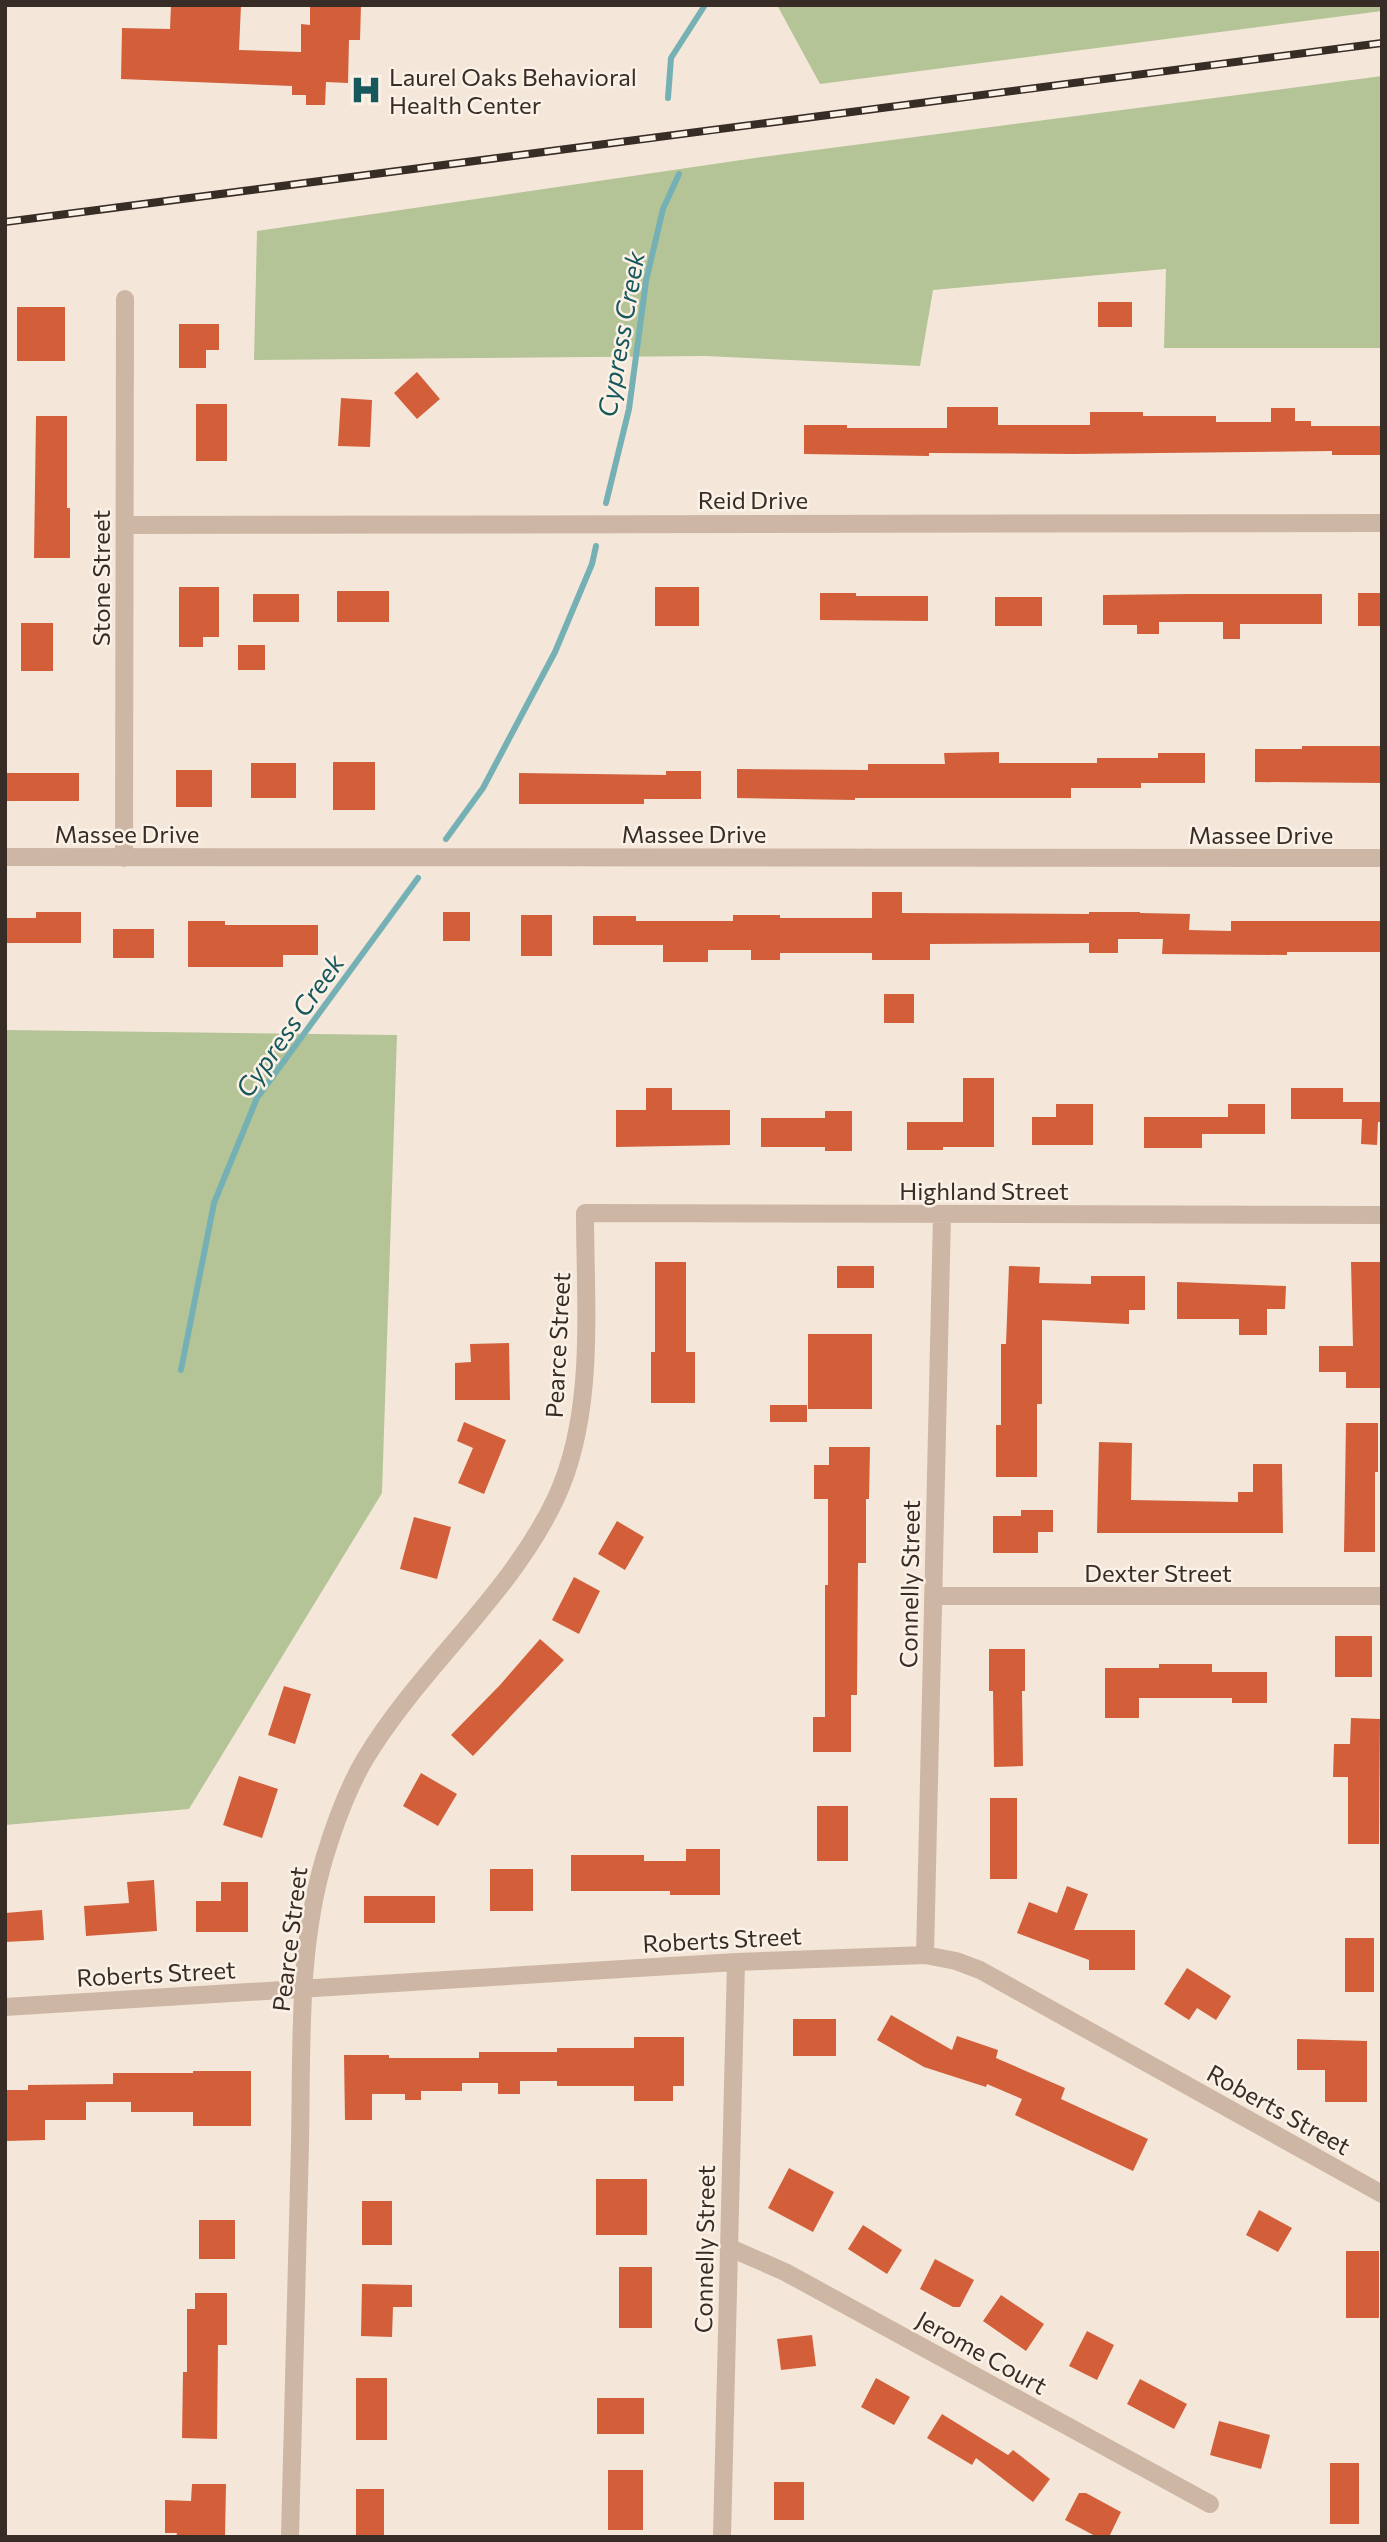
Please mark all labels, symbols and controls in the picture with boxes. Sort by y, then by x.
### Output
place label: Laurel Oaks Behavioral Health Center [389,62,637,119]
hospital icon: Laurel Oaks Behavioral Health Center [349,73,383,107]
water label: Cypress Creek [590,248,650,419]
street label: Reid Drive [698,485,808,514]
street label: Stone Street [86,509,115,646]
street label: Massee Drive [55,819,200,848]
street label: Massee Drive [622,819,767,848]
street label: Massee Drive [1189,820,1334,849]
water label: Cypress Creek [228,947,350,1103]
street label: Highland Street [899,1176,1069,1205]
street label: Pearce Street [539,1271,575,1419]
street label: Connelly Street [893,1500,925,1668]
street label: Dexter Street [1084,1558,1232,1587]
street label: Pearce Street [266,1865,312,2013]
street label: Roberts Street [642,1920,802,1958]
street label: Roberts Street [76,1954,236,1992]
street label: Roberts Street [1202,2058,1356,2160]
street label: Connelly Street [688,2165,720,2333]
street label: Jerome Court [912,2304,1053,2400]

